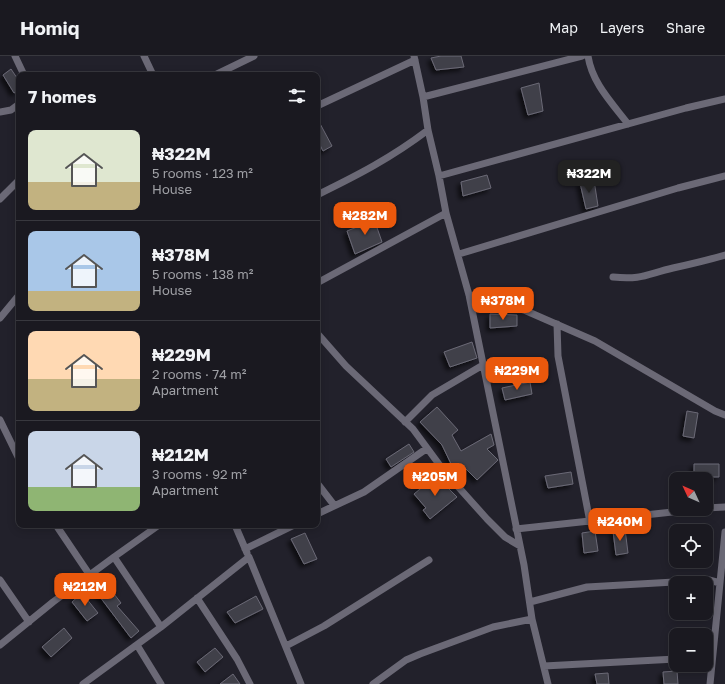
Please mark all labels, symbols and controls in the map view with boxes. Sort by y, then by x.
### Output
text: Homiq [20,16,79,39]
text: Map [549,19,578,36]
text: Layers [600,19,644,36]
text: Share [666,19,705,36]
icon: filters [286,85,308,107]
text: 7 homes [28,86,96,107]
text: ₦322M [152,143,211,164]
icon: home [60,146,108,194]
pin: ₦322M [561,160,617,194]
text: 5 rooms · 123 m² [152,165,253,181]
text: ₦322M [567,165,611,181]
text: House [152,181,192,197]
pin: ₦282M [337,202,393,236]
text: ₦282M [342,207,388,223]
text: ₦378M [152,244,210,265]
icon: home [60,247,108,295]
text: 5 rooms · 138 m² [152,266,253,282]
text: House [152,282,192,298]
pin: ₦378M [475,287,531,321]
text: ₦378M [481,292,525,308]
text: ₦229M [152,344,211,365]
icon: home [60,347,108,395]
pin: ₦229M [489,357,545,391]
text: ₦229M [494,362,540,378]
text: 2 rooms · 74 m² [152,366,246,382]
text: Apartment [152,382,219,398]
text: ₦212M [152,444,209,465]
icon: home [60,447,108,495]
pin: ₦205M [407,463,463,497]
text: 3 rooms · 92 m² [152,466,247,482]
text: ₦205M [412,468,458,484]
north arrow [669,472,713,516]
map controls [669,472,713,672]
text: Apartment [152,482,219,498]
pin: ₦240M [592,508,648,542]
text: ₦240M [597,513,643,529]
button: locate [669,524,713,568]
pin: ₦212M [57,573,113,607]
button: + [669,576,713,620]
text: ₦212M [63,578,107,594]
button: − [669,628,713,672]

